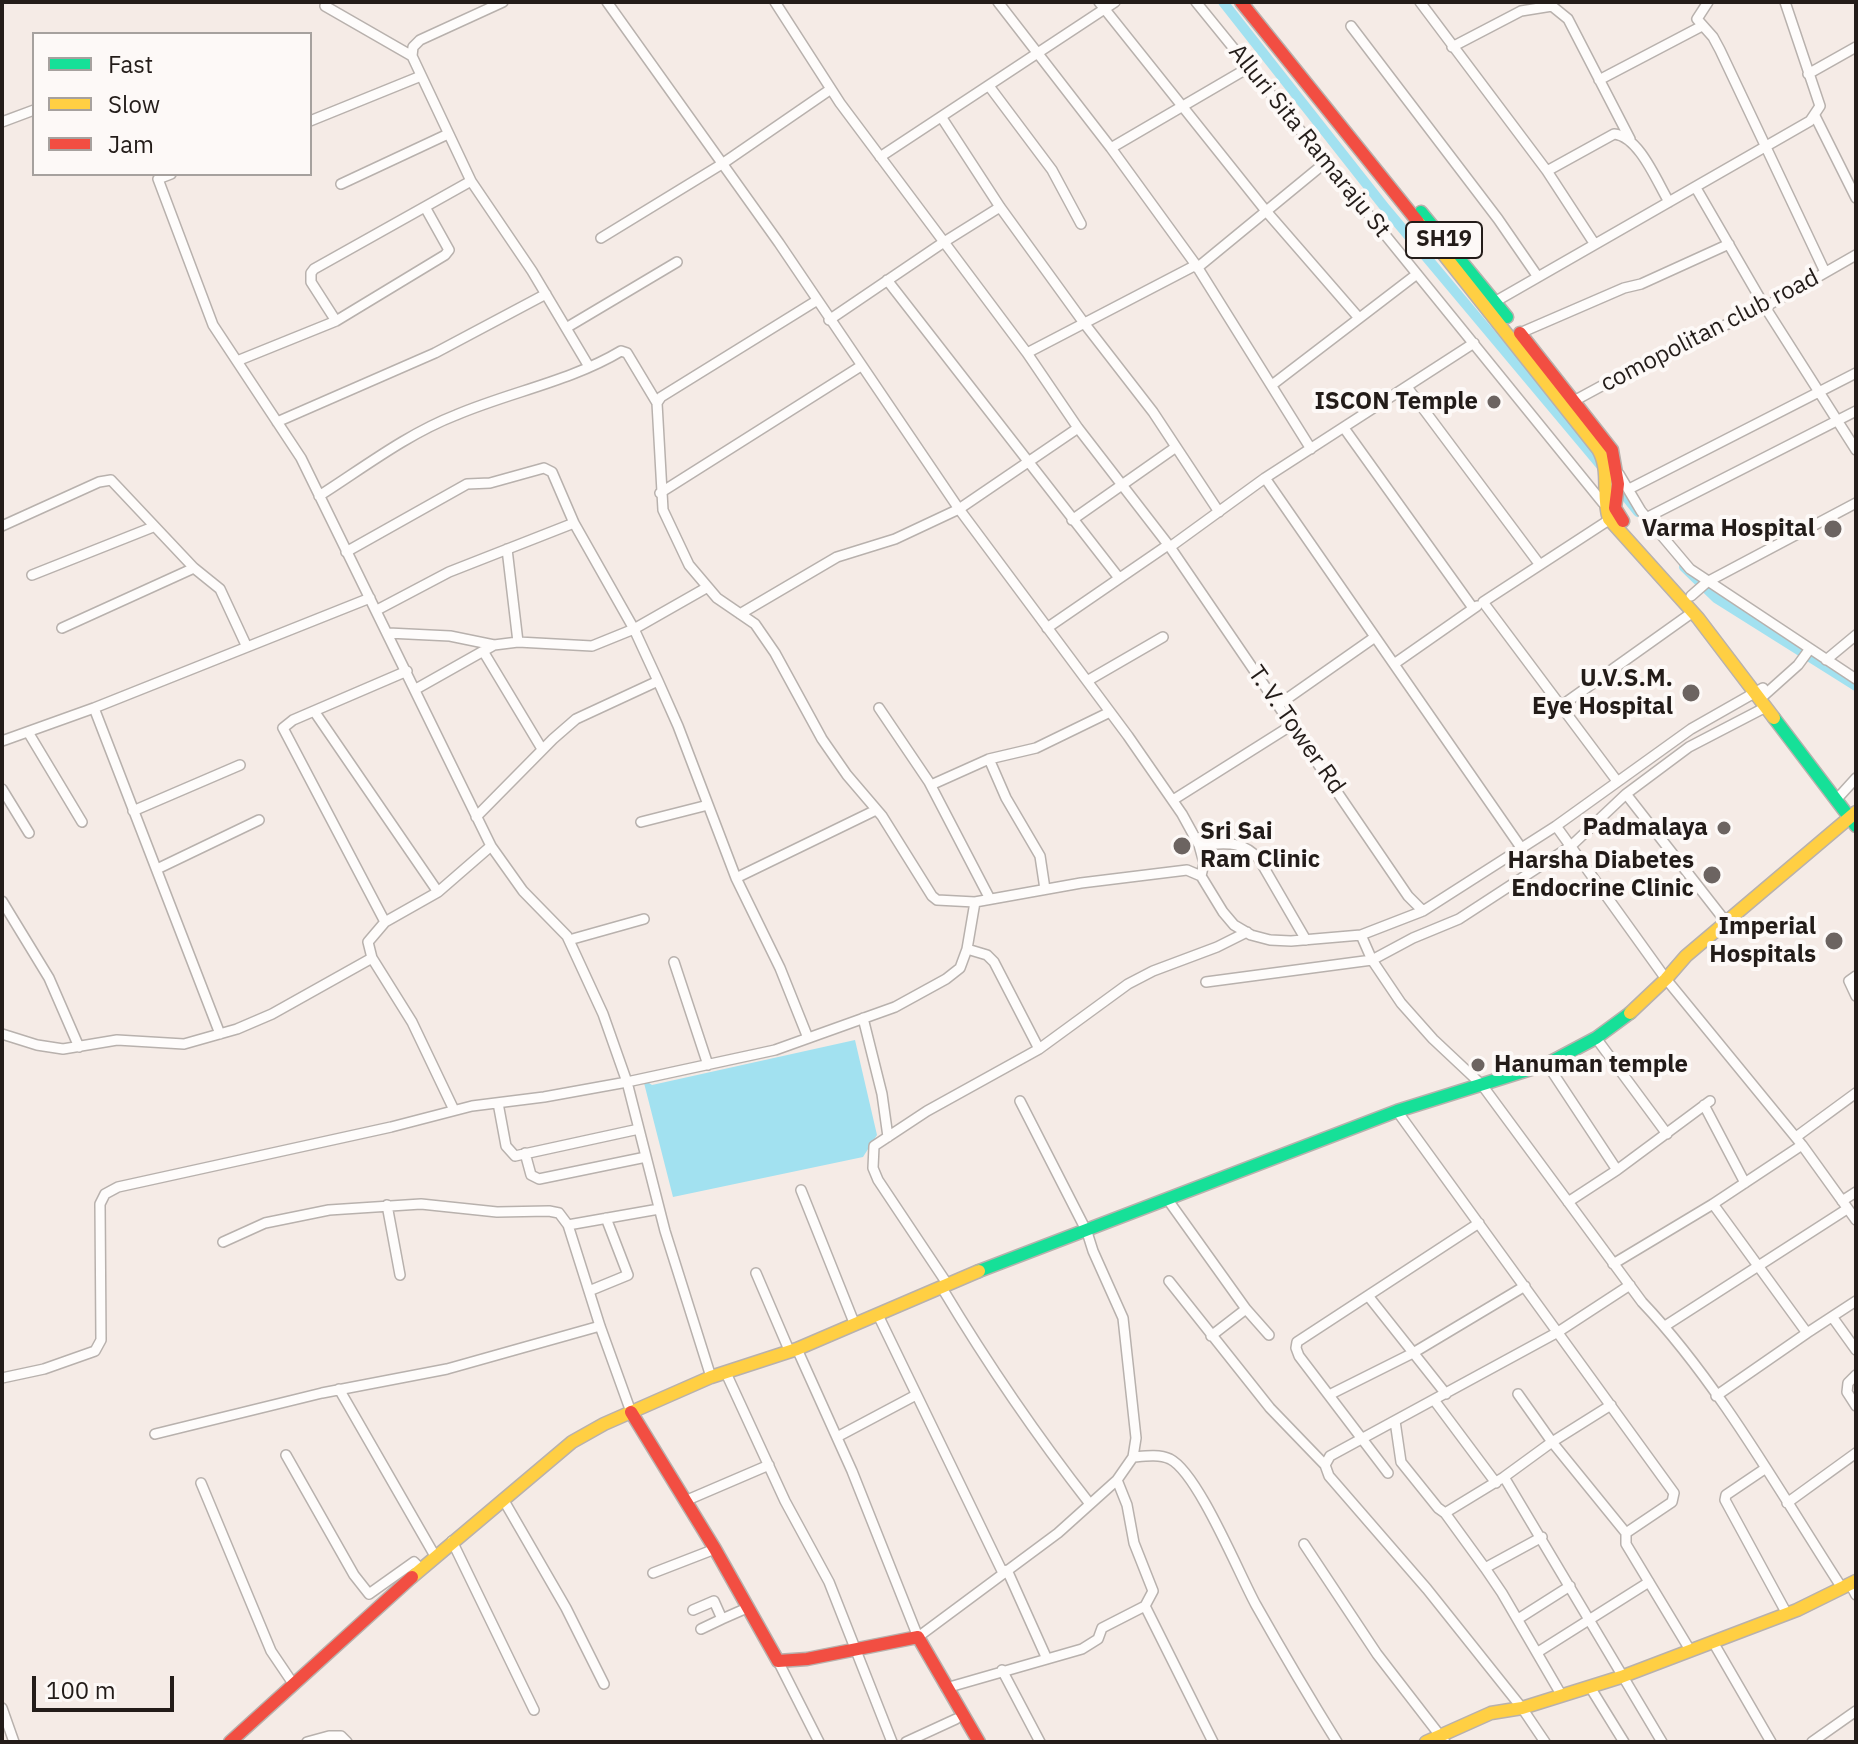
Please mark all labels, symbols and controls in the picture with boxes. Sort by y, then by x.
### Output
legend [32,32,312,176]
street label: Alluri Sita Ramaraju St [1222,39,1396,243]
text: Fast [108,48,153,80]
text: Slow [108,88,160,120]
text: Jam [108,128,154,160]
road number: SH19 [1406,222,1482,258]
street label: comopolitan club road [1596,263,1824,399]
place label: ISCON Temple [1314,388,1478,416]
marker: ISCON Temple [1485,393,1503,411]
place label: Varma Hospital [1642,515,1815,543]
marker: Varma Hospital [1822,518,1844,540]
street label: T. V. Tower Rd [1241,660,1351,800]
place label: U.V.S.M. Eye Hospital [1532,665,1673,721]
marker: U.V.S.M. Eye Hospital [1680,682,1702,704]
place label: Padmalaya [1582,814,1708,842]
place label: Sri Sai Ram Clinic [1200,818,1320,874]
marker: Padmalaya [1715,819,1733,837]
marker: Sri Sai Ram Clinic [1171,835,1193,857]
place label: Harsha Diabetes Endocrine Clinic [1508,847,1694,903]
marker: Harsha Diabetes Endocrine Clinic [1701,864,1723,886]
place label: Imperial Hospitals [1709,913,1816,969]
marker: Imperial Hospitals [1823,930,1845,952]
place label: Hanuman temple [1494,1051,1688,1079]
marker: Hanuman temple [1469,1056,1487,1074]
scale bar [36,1660,178,1710]
text: 100 m [46,1674,116,1706]

